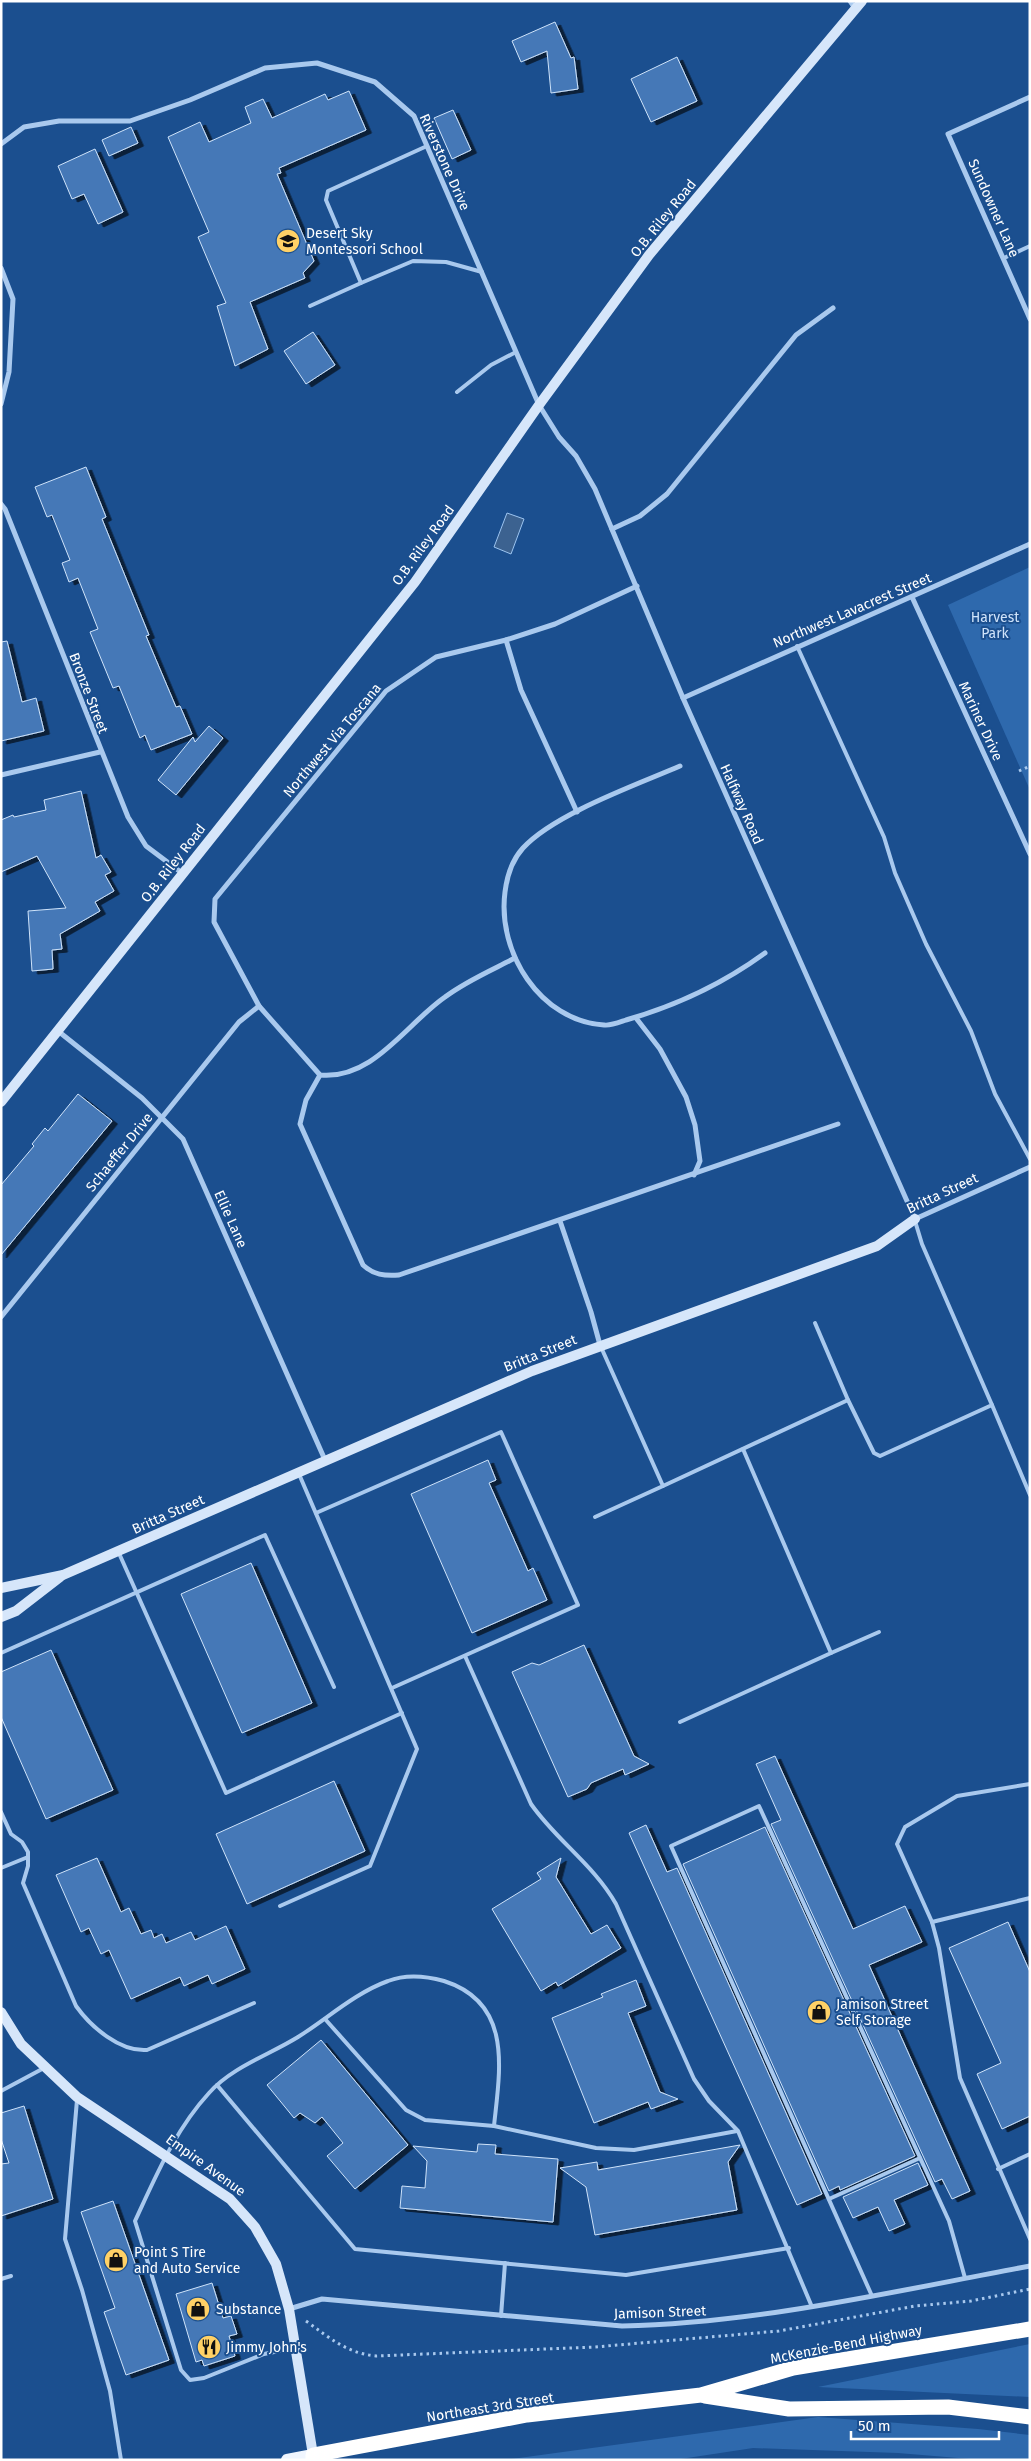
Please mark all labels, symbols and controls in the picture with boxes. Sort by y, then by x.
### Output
street label: Riverstone Drive [416,111,473,213]
street label: Sundowner Lane [964,156,1023,260]
street label: O.B. Riley Road [627,176,700,261]
place label: Desert Sky Montessori School [306,225,423,258]
school or university icon: Desert Sky Montessori School [275,228,301,254]
street label: O.B. Riley Road [389,502,458,589]
street label: Northwest Lavacrest Street [770,569,935,652]
park label: Harvest Park [971,609,1020,642]
street label: Bronze Street [65,650,112,737]
street label: Mariner Drive [955,679,1006,764]
street label: Northwest Via Toscana [280,680,385,801]
street label: Halfway Road [716,761,767,847]
street label: O.B. Riley Road [137,821,209,906]
street label: Schaeffer Drive [82,1109,156,1195]
street label: Britta Street [904,1169,982,1217]
street label: Ellie Lane [210,1188,251,1251]
street label: Britta Street [501,1331,580,1376]
street label: Britta Street [129,1491,208,1538]
place label: Jamison Street Self Storage [836,1996,929,2029]
shop icon: Jamison Street Self Storage [806,1999,832,2025]
street label: Empire Avenue [163,2131,249,2200]
place label: Point S Tire and Auto Service [134,2244,240,2277]
shop icon: Point S Tire and Auto Service [103,2247,129,2273]
shop icon: Substance [185,2296,211,2322]
place label: Substance [216,2301,281,2318]
street label: Jamison Street [614,2302,707,2323]
street label: McKenzie-Bend Highway [769,2321,924,2368]
restaurant icon: Jimmy John's [196,2334,222,2360]
place label: Jimmy John's [226,2339,307,2356]
street label: Northeast 3rd Street [425,2389,556,2426]
scale bar [851,2408,998,2440]
text: 50 m [858,2417,891,2435]

